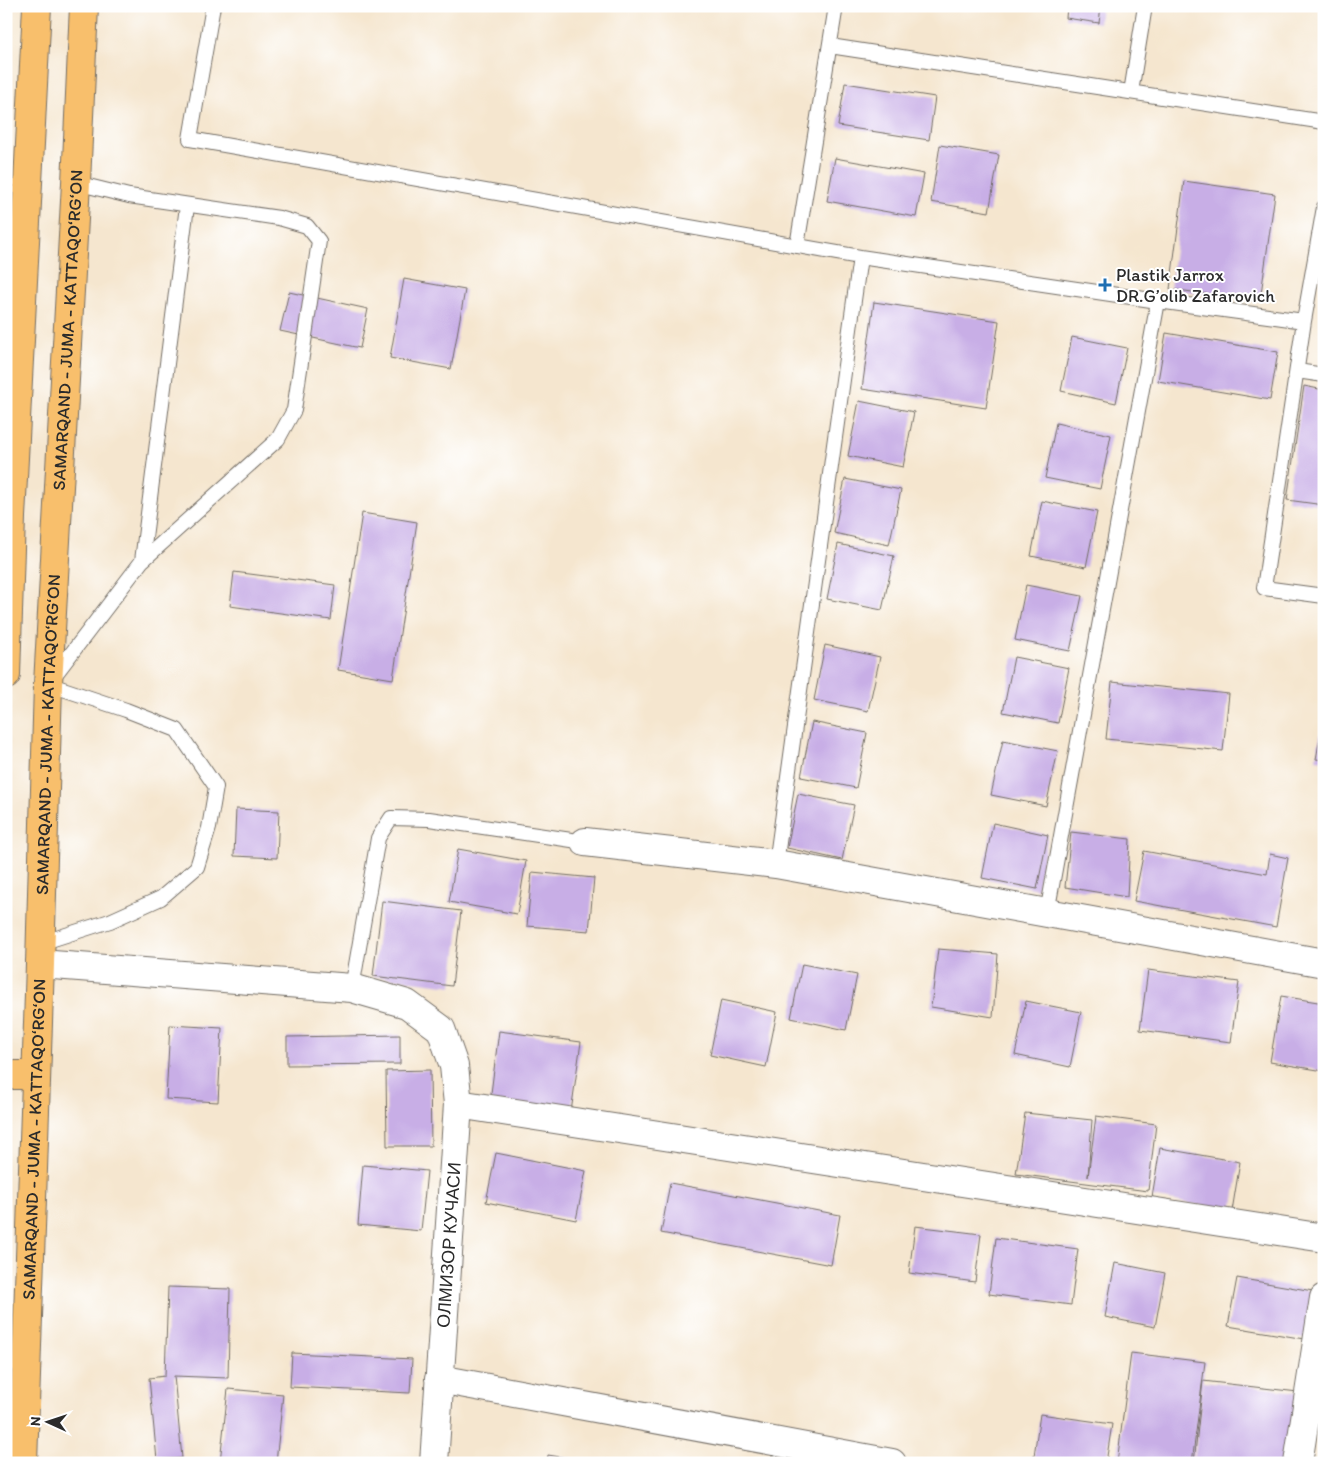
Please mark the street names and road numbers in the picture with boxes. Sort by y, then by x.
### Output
street label: SAMARQAND - JUMA - KATTAQO‘RG‘ON [48,169,88,491]
street label: SAMARQAND - JUMA - KATTAQO‘RG‘ON [31,573,65,895]
street label: SAMARQAND - JUMA - KATTAQO‘RG‘ON [18,978,50,1300]
street label: ОЛМИЗОР КУЧАСИ [432,1161,466,1329]

